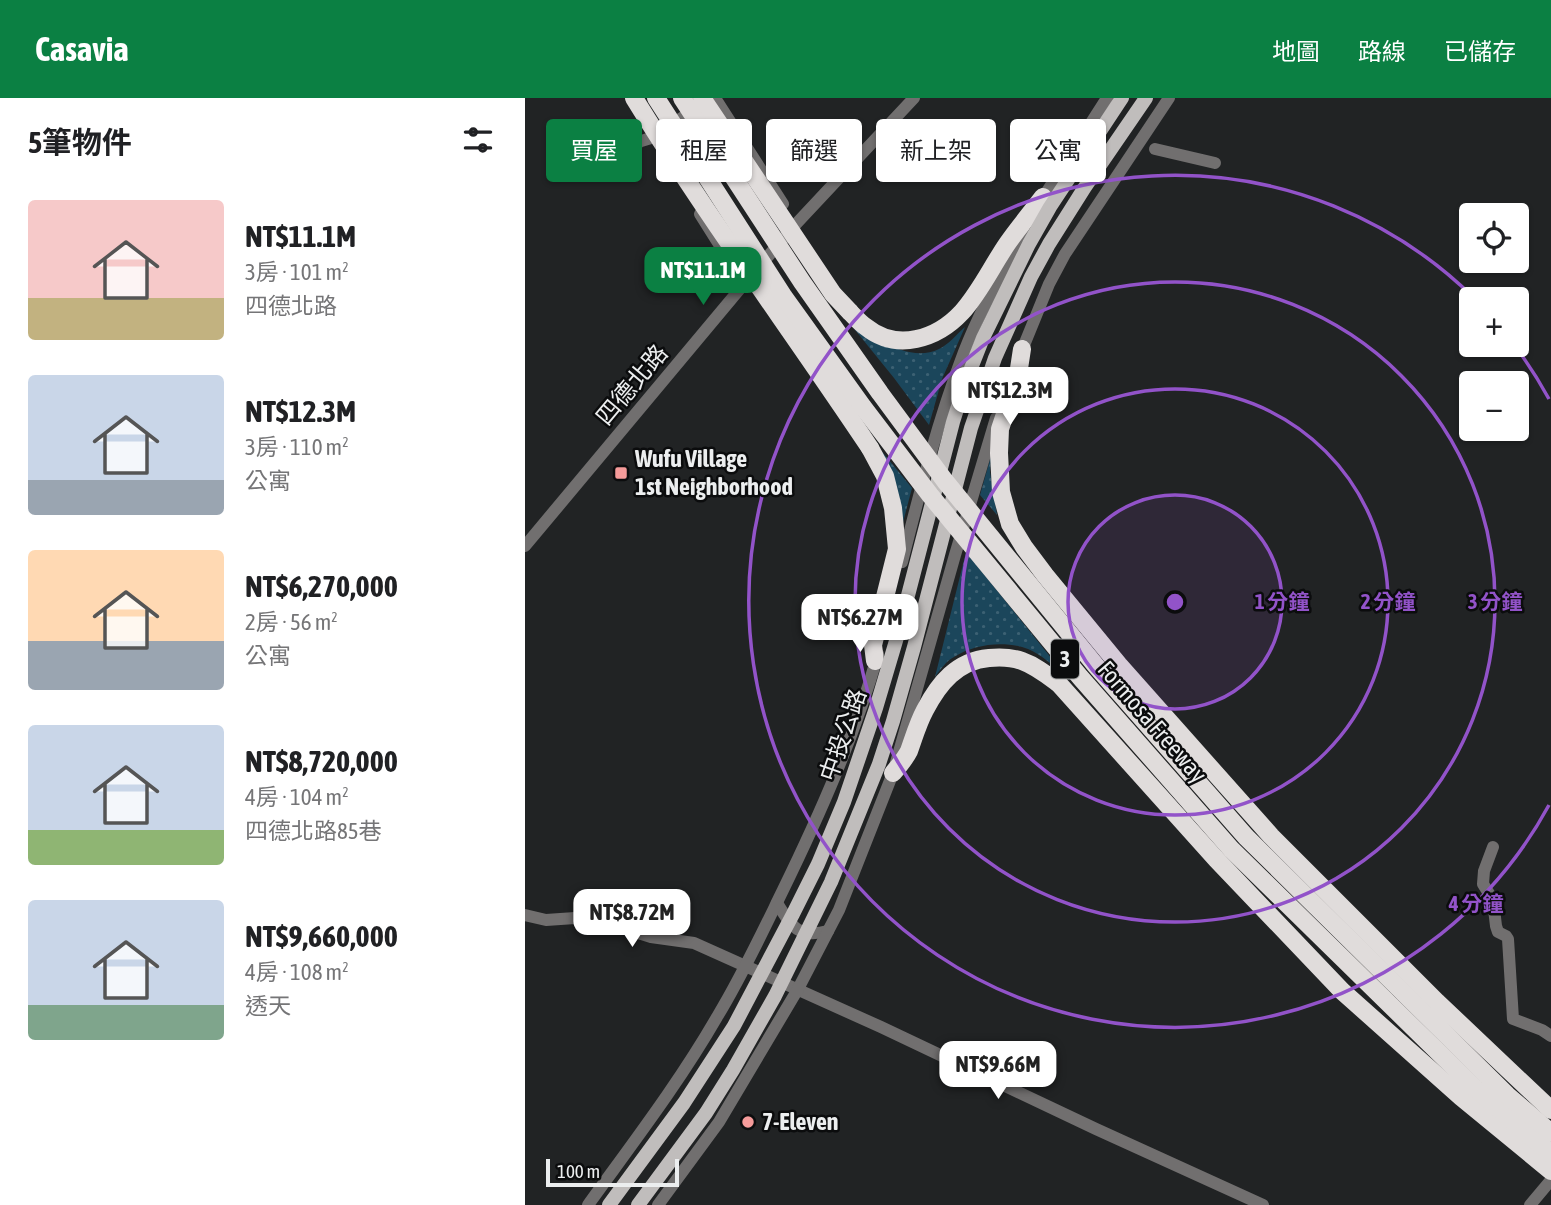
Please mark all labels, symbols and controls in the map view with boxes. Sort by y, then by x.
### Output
text: Casavia [35,30,129,68]
text: 地圖 [1272,38,1320,65]
text: 路線 [1358,38,1406,65]
text: 已儲存 [1444,38,1516,65]
chip: 買屋 [546,119,642,182]
chip: 租屋 [656,119,752,182]
chip: 篩選 [766,119,862,182]
chip: 新上架 [876,119,996,182]
chip: 公寓 [1010,119,1106,182]
icon: filters [459,121,497,159]
text: 5筆物件 [28,125,132,159]
map controls [1459,203,1529,441]
button: locate [1459,203,1529,273]
text: NT$11.1M [245,219,356,253]
icon: home [84,228,168,312]
pin: NT$11.1M [631,248,775,307]
text: NT$11.1M [660,257,746,283]
text: 3房 · 101 m² [245,259,349,285]
button: + [1459,287,1529,357]
text: 四德北路 [245,293,337,319]
street label: 四德北路 [590,339,673,430]
pin: NT$12.3M [938,368,1082,427]
button: − [1459,371,1529,441]
text: NT$12.3M [967,377,1053,403]
text: NT$12.3M [245,394,356,428]
icon: home [84,403,168,487]
text: 3房 · 110 m² [245,434,349,460]
place label: Wufu Village 1st Neighborhood [634,445,793,500]
marker: Wufu Village 1st Neighborhood [613,465,629,481]
text: 公寓 [245,468,291,494]
text: NT$6,270,000 [245,569,398,603]
icon: home [84,578,168,662]
text: 1 分鐘 [1255,589,1309,613]
text: 2 分鐘 [1361,589,1415,613]
text: 3 分鐘 [1468,589,1522,613]
centre of rings [1163,590,1187,614]
pin: NT$6.27M [788,594,932,654]
text: NT$6.27M [817,604,903,630]
text: 2房 · 56 m² [245,609,338,635]
road number: 3 [1051,639,1079,678]
text: 公寓 [245,643,291,669]
street label: Formosa Freeway [1092,656,1212,788]
street label: 中投公路 [814,685,871,785]
text: NT$8,720,000 [245,744,398,778]
icon: home [84,753,168,837]
text: 4房 · 104 m² [245,784,349,810]
text: 四德北路85巷 [245,818,382,844]
pin: NT$8.72M [560,890,704,949]
text: 4 分鐘 [1448,891,1503,915]
text: NT$8.72M [589,899,675,925]
text: NT$9,660,000 [245,919,398,953]
icon: home [84,928,168,1012]
text: 4房 · 108 m² [245,959,349,985]
text: 透天 [245,993,291,1019]
pin: NT$9.66M [926,1042,1070,1101]
text: NT$9.66M [955,1051,1041,1077]
place label: 7-Eleven [762,1108,838,1135]
marker: 7-Eleven [740,1114,756,1130]
scale bar [546,1156,679,1188]
text: 100 m [557,1160,600,1182]

